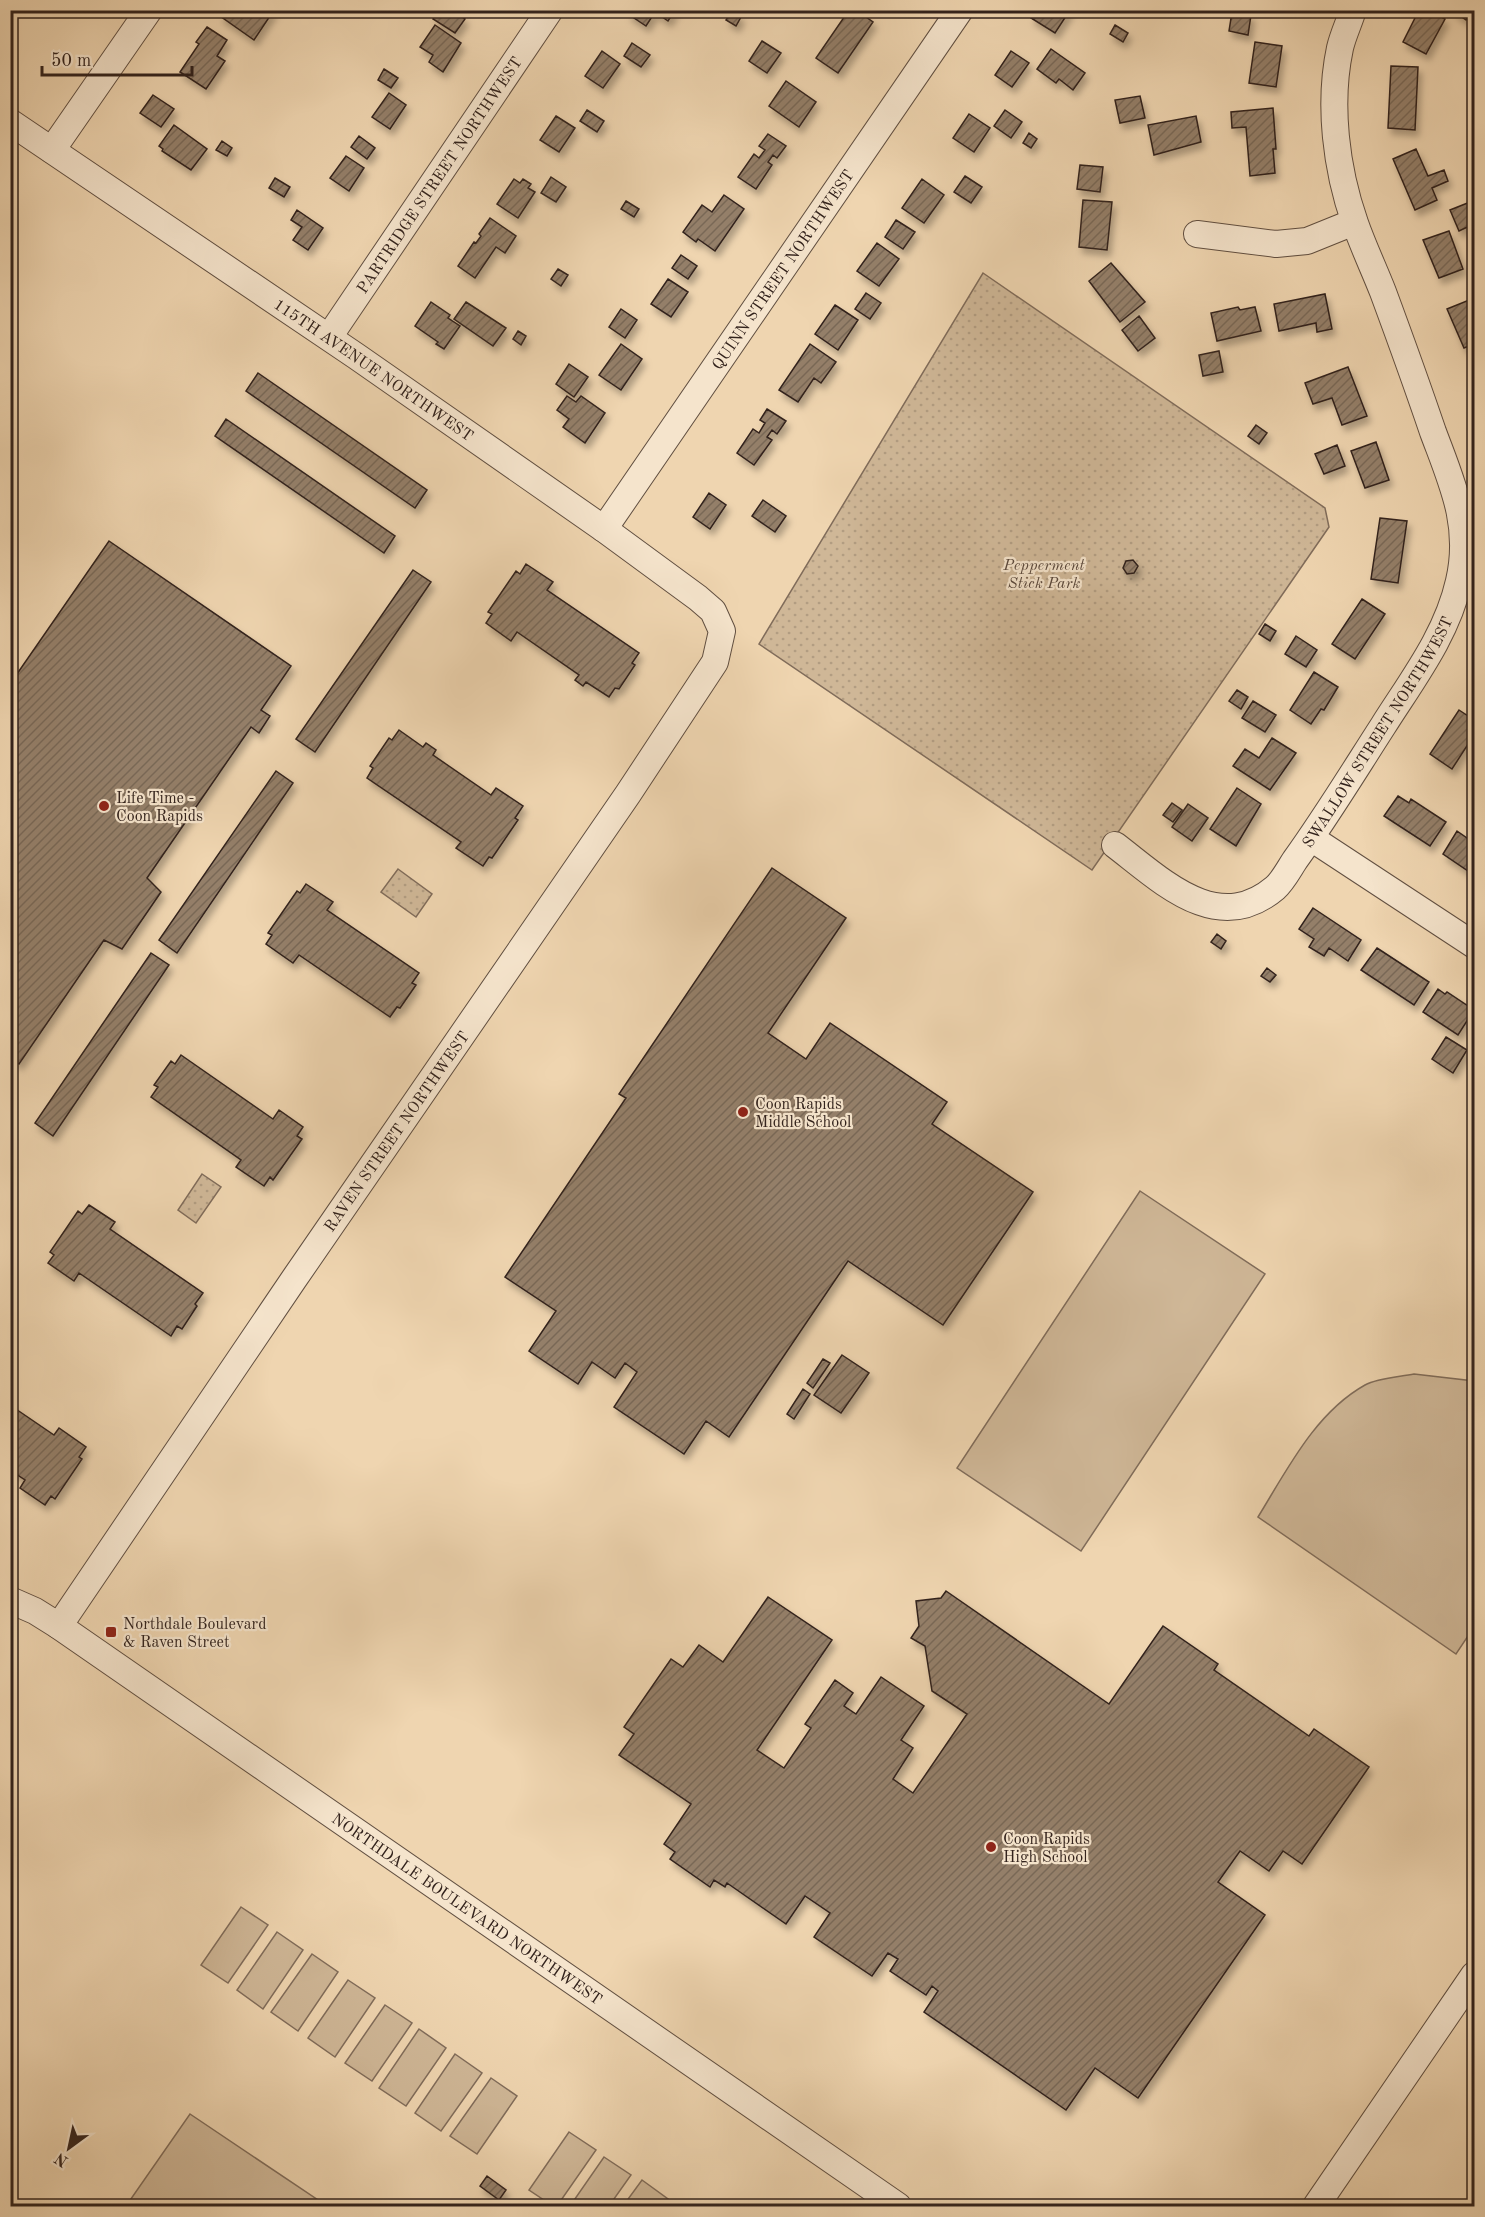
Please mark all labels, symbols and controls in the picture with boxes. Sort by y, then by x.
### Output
scale bar [42,39,192,77]
text: 50 m [51,52,91,70]
street label: PARTRIDGE STREET NORTHWEST [355,55,526,297]
street label: QUINN STREET NORTHWEST [710,167,858,373]
street label: 115TH AVENUE NORTHWEST [270,297,475,445]
park label: Pepperment Stick Park [1002,558,1086,592]
street label: SWALLOW STREET NORTHWEST [1300,615,1457,851]
place label: Life Time - Coon Rapids [116,791,203,825]
marker: Life Time - Coon Rapids [97,799,111,813]
street label: RAVEN STREET NORTHWEST [322,1029,473,1235]
place label: Coon Rapids Middle School [755,1097,851,1131]
marker: Coon Rapids Middle School [736,1105,750,1119]
place label: Northdale Boulevard & Raven Street [123,1617,267,1651]
marker: Northdale Boulevard & Raven Street [104,1625,118,1639]
street label: NORTHDALE BOULEVARD NORTHWEST [328,1811,604,2009]
place label: Coon Rapids High School [1003,1832,1090,1866]
marker: Coon Rapids High School [984,1840,998,1854]
north arrow [39,2118,99,2178]
text: N [52,2148,71,2169]

